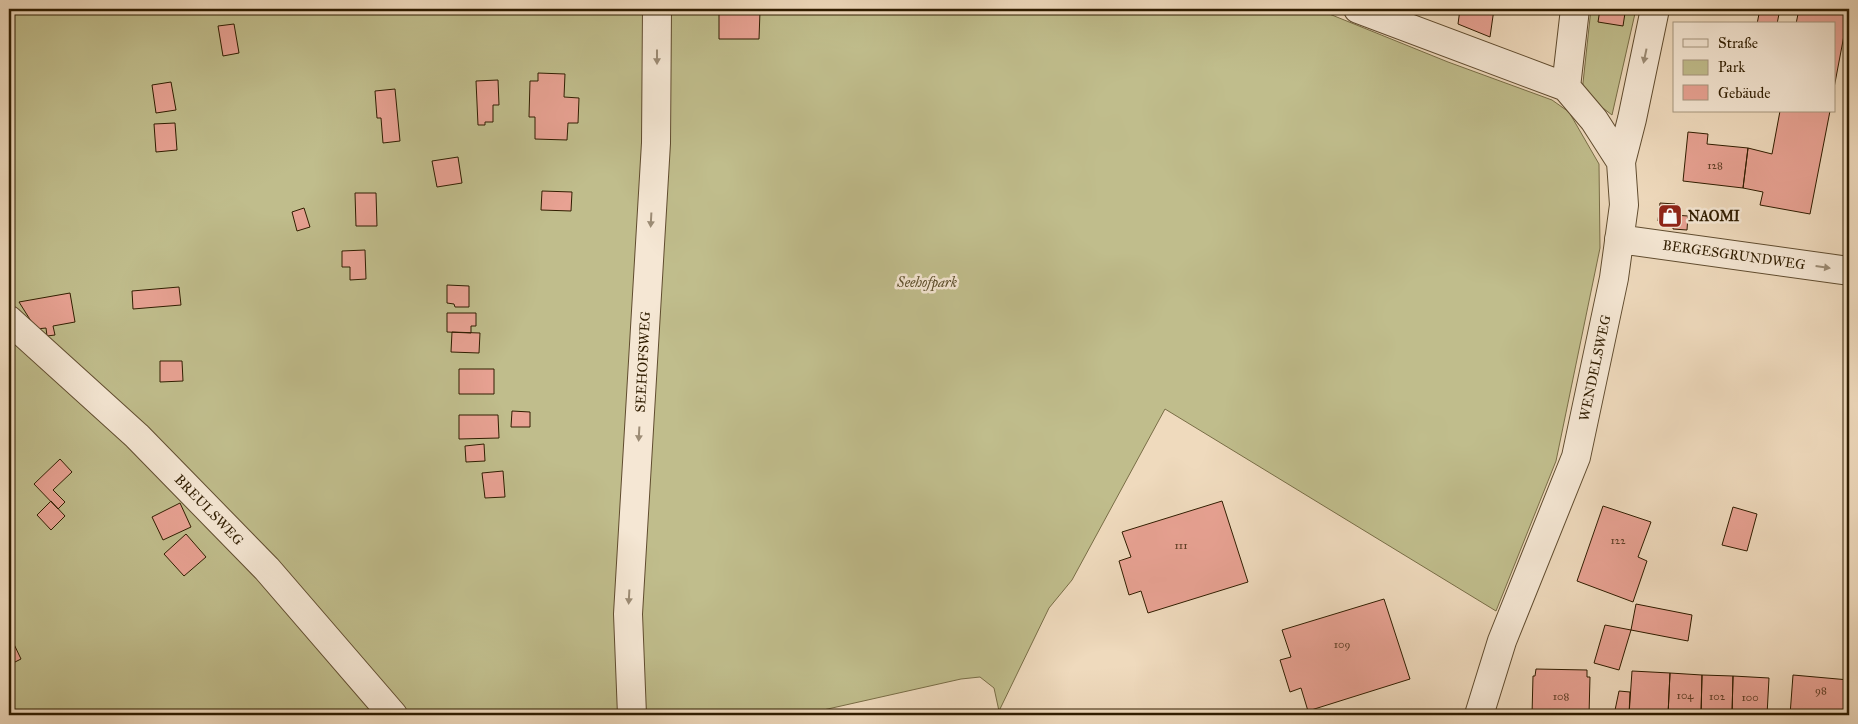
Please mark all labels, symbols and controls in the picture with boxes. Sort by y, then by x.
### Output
legend [1673,22,1836,112]
text: Straße [1718,34,1758,52]
one-way arrow [1641,49,1649,64]
one-way arrow [652,50,660,66]
text: Park [1718,58,1745,76]
text: Gebäude [1718,84,1771,102]
house number: 128 [1707,159,1723,172]
shop icon: NAOMI [1657,203,1683,229]
place label: NAOMI [1688,208,1740,225]
one-way arrow [647,212,655,228]
street label: BERGESGRUNDWEG [1662,237,1806,273]
one-way arrow [1815,263,1831,271]
park label: Seehofpark [896,274,958,292]
street label: SEEHOFSWEG [632,311,654,413]
street label: WENDELSWEG [1575,313,1615,423]
one-way arrow [634,427,642,443]
street label: BREULSWEG [171,471,247,549]
house number: 122 [1610,534,1626,547]
house number: 111 [1174,539,1188,552]
one-way arrow [624,589,632,605]
house number: 109 [1334,638,1350,651]
house number: 98 [1815,684,1827,697]
house number: 104 [1677,689,1694,702]
house number: 108 [1553,690,1569,703]
house number: 102 [1709,690,1726,703]
house number: 100 [1741,691,1759,704]

